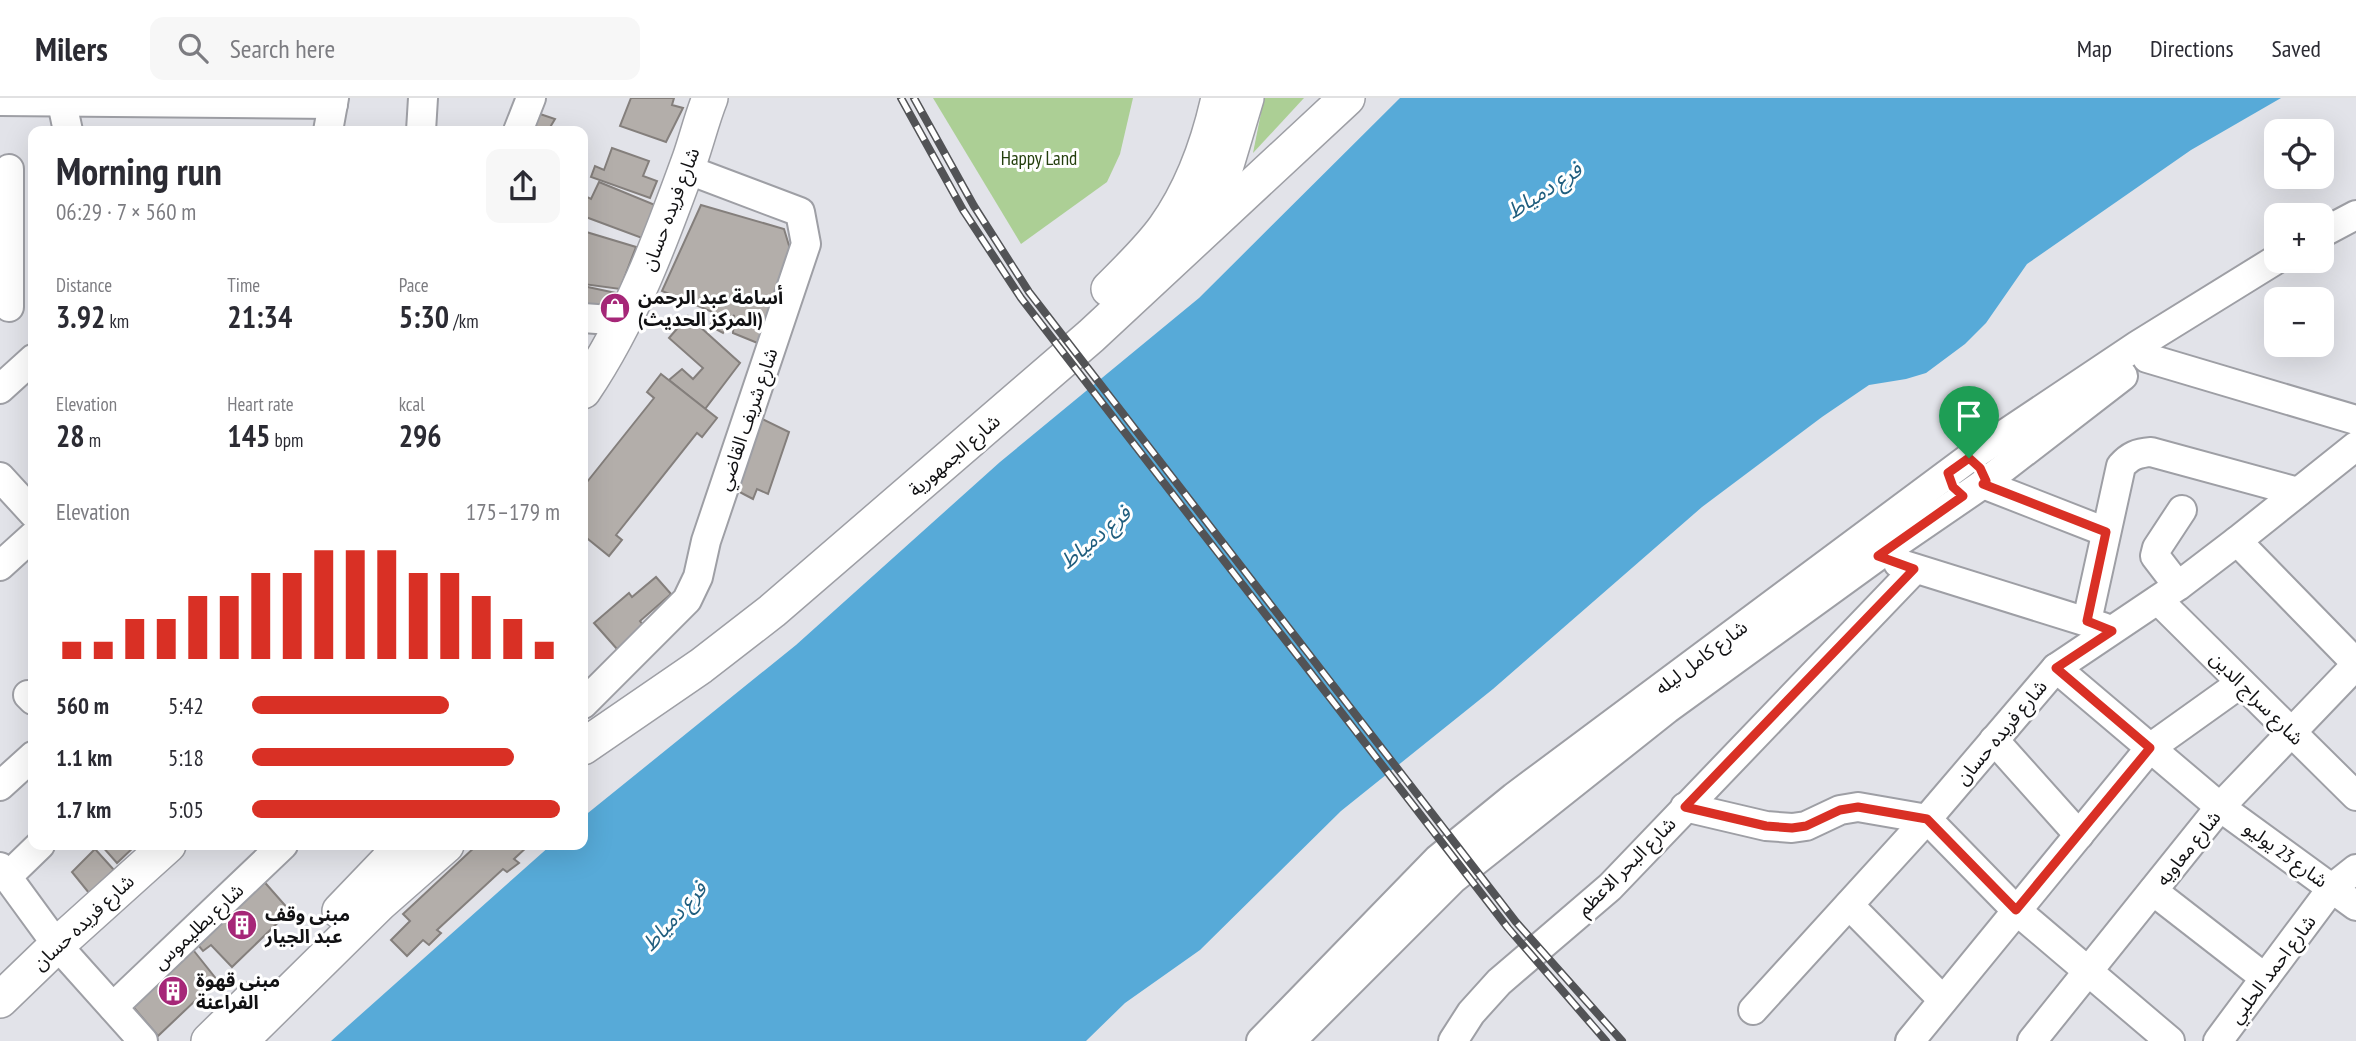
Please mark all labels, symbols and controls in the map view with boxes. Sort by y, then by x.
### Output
search box [150,17,640,80]
text: Milers [35,27,108,70]
icon: search [174,29,212,67]
text: Search here [230,32,335,65]
text: Map [2077,33,2112,64]
text: Directions [2150,33,2234,64]
text: Saved [2272,33,2321,64]
map controls [2264,119,2334,357]
button: locate [2264,119,2334,189]
street label: شارع فريده حسان [636,144,706,275]
text: Morning run [56,146,222,195]
park label: Happy Land [1001,146,1077,170]
button: share [486,149,560,223]
water label: فرع دمياط [1501,155,1590,227]
text: 06:29 · 7 × 560 m [56,197,196,226]
button: + [2264,203,2334,273]
text: Distance [56,273,112,297]
text: Time [227,273,260,297]
text: Pace [399,273,429,297]
place label: أسامة عبد الرحمن (المركز الحديث) [638,284,783,331]
button: − [2264,287,2334,357]
shop icon: أسامة عبد الرحمن (المركز الحديث) [598,291,632,325]
text: 3.92 [56,297,105,336]
text: 21:34 [227,297,292,336]
text: 5:30 [399,297,449,336]
text: km [105,309,129,333]
text: /km [449,309,479,333]
street label: شارع شريف القاضي [711,345,786,494]
pin [1939,386,1999,458]
text: Elevation [56,392,117,416]
text: Heart rate [227,392,294,416]
text: kcal [399,392,425,416]
icon: arrive [1950,397,1988,435]
street label: شارع الجمهورية [903,409,1006,503]
text: 28 [56,416,85,455]
text: 145 [227,416,270,455]
text: 296 [399,416,442,455]
text: m [85,428,101,452]
text: bpm [270,428,303,452]
text: Elevation [56,497,130,526]
text: 175–179 m [466,497,560,526]
water label: فرع دمياط [1054,499,1139,577]
street label: شارع كامل ليله [1650,615,1753,701]
street label: شارع سراج الدين [2204,646,2309,751]
street label: شارع فريده حسان [1950,675,2053,791]
text: 560 m [56,691,109,720]
text: 5:42 [168,691,204,720]
text: 1.1 km [56,743,112,772]
text: 5:18 [168,743,204,772]
text: 1.7 km [56,795,111,824]
text: 5:05 [168,795,204,824]
street label: شارع معاويه [2150,806,2227,892]
street label: شارع البحر الاعظم [1572,812,1683,923]
street label: شارع 23 يوليو [2238,816,2333,894]
street label: شارع فريده حسان [27,869,140,977]
water label: فرع دمياط [636,874,716,958]
street label: شارع بطليموس [148,878,250,976]
place label: مبنى وقف عبد الجيار [264,902,350,948]
building icon: مبنى وقف عبد الجيار [225,908,259,942]
street label: شارع احمد الحلبي [2223,910,2323,1030]
place label: مبنى قهوة الفراعنة [196,968,280,1014]
building icon: مبنى قهوة الفراعنة [156,974,190,1008]

